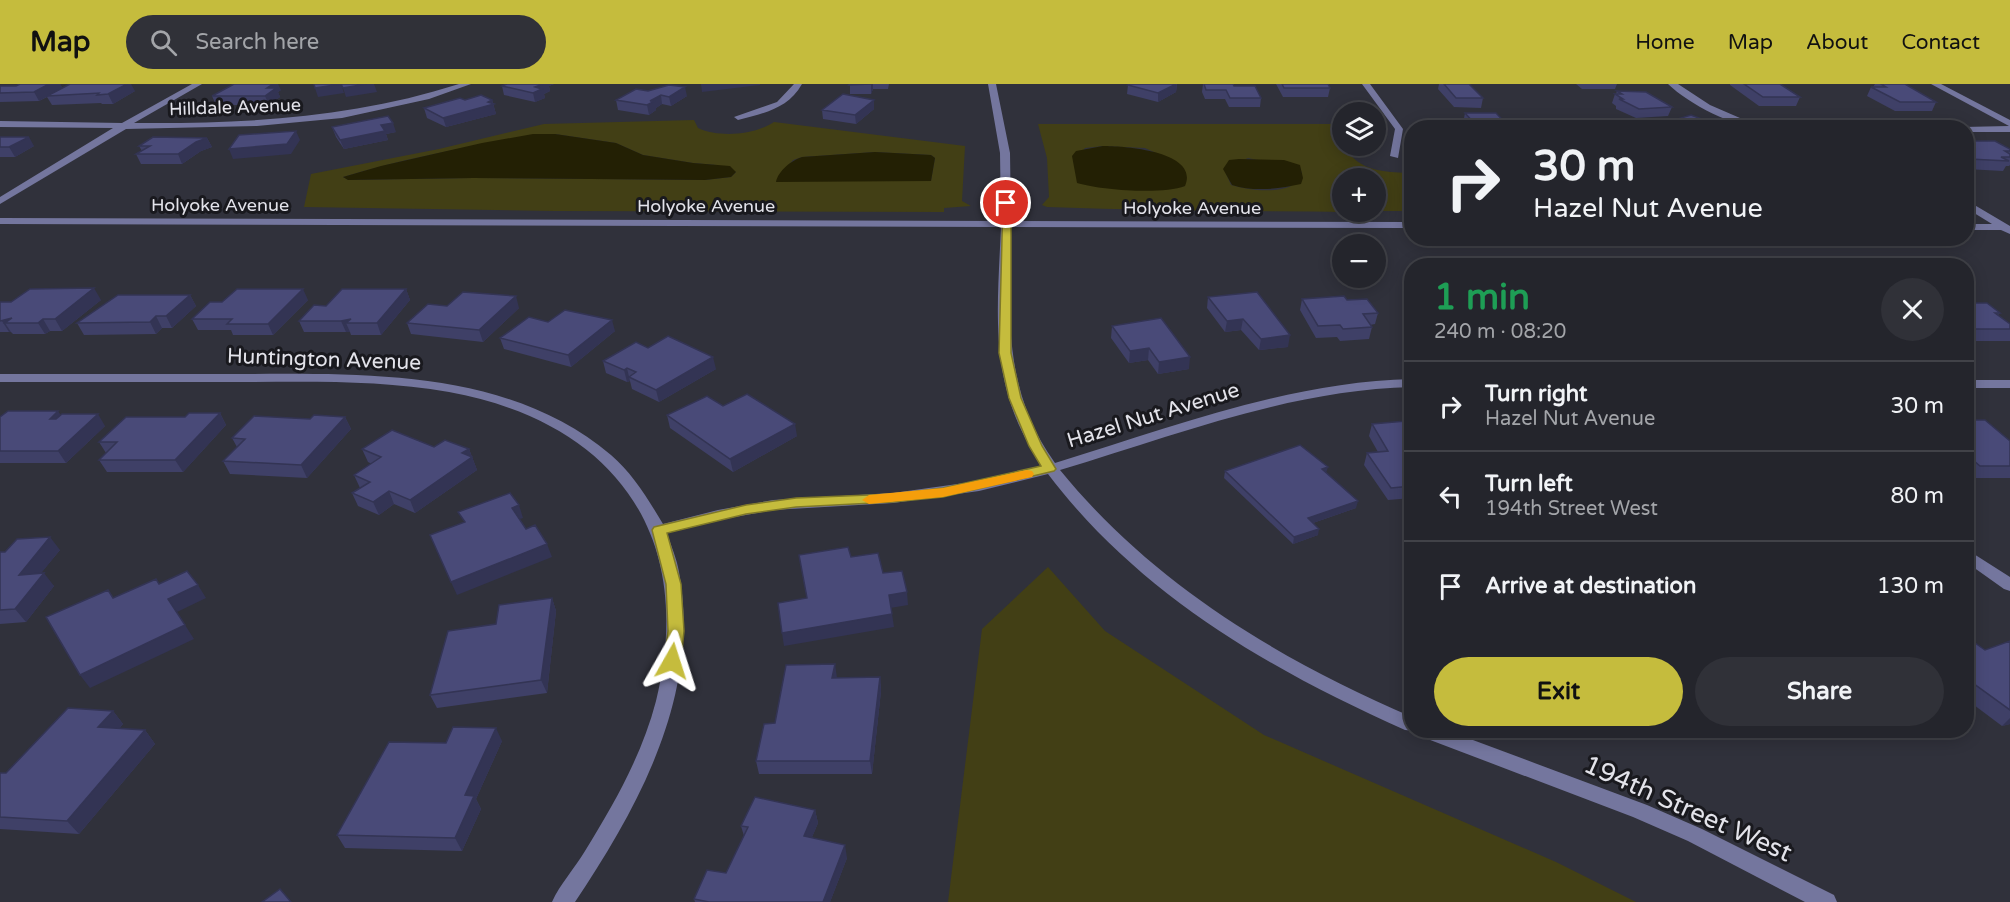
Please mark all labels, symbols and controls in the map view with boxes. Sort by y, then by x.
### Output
search box [126,15,546,69]
text: Map [30,25,90,59]
icon: search [147,26,180,59]
text: Search here [195,29,319,55]
text: Home [1635,30,1695,55]
text: Map [1728,30,1773,55]
text: About [1806,30,1868,55]
text: Contact [1901,30,1980,55]
street label: Hilldale Avenue [169,94,301,120]
map controls [1332,102,1386,288]
button: layers [1332,102,1386,156]
text: 30 m [1533,141,1635,192]
icon: right [1434,144,1512,222]
button: + [1332,168,1386,222]
pin [980,177,1031,228]
icon: arrive [989,186,1022,219]
text: Hazel Nut Avenue [1533,192,1763,225]
street label: Holyoke Avenue [151,194,289,216]
street label: Holyoke Avenue [637,195,775,217]
street label: Holyoke Avenue [1123,197,1261,219]
button: − [1332,234,1386,288]
text: 1 min [1434,276,1530,319]
button: close [1881,278,1944,341]
text: 240 m · 08:20 [1434,320,1566,344]
street label: Huntington Avenue [226,344,422,375]
street label: Hazel Nut Avenue [1064,377,1242,454]
text: Turn right [1485,381,1587,407]
icon: right [1434,390,1467,423]
text: 30 m [1890,393,1944,419]
text: Hazel Nut Avenue [1485,407,1655,431]
text: Turn left [1485,471,1573,497]
icon: left [1434,480,1467,513]
text: 80 m [1890,483,1944,509]
text: 194th Street West [1485,497,1658,521]
icon: arrive [1434,570,1467,603]
text: Arrive at destination [1485,573,1696,599]
text: 130 m [1877,573,1944,599]
position arrow [640,629,704,693]
button: Exit [1434,657,1683,726]
button: Share [1695,657,1944,726]
street label: 194th Street West [1579,749,1797,868]

